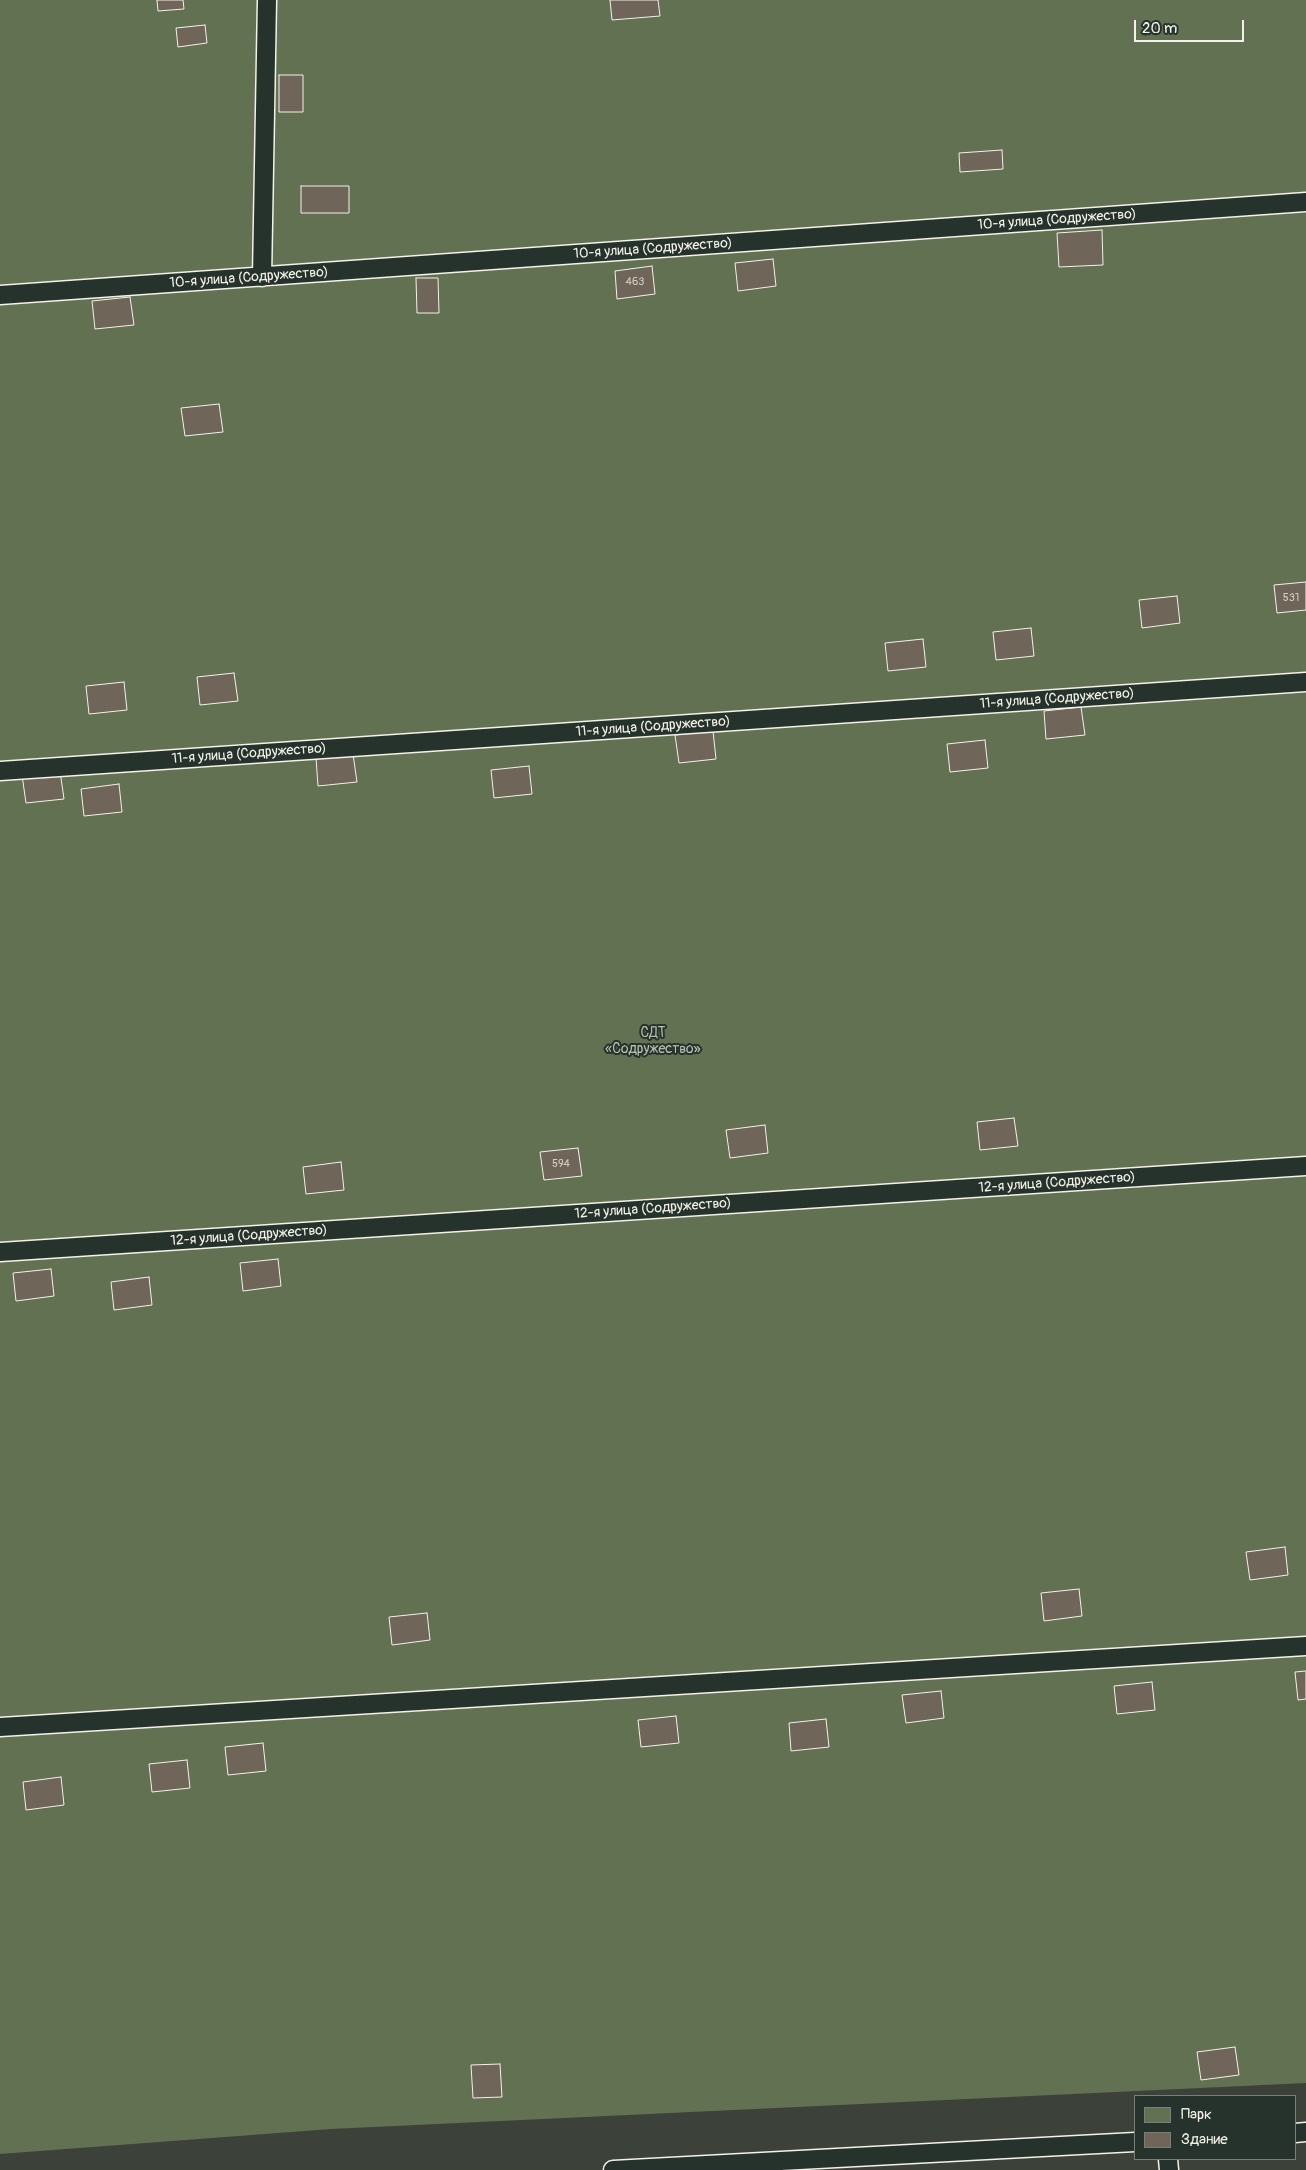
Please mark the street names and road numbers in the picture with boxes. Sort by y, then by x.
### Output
street label: 10-я улица (Содружество) [977,206,1137,234]
street label: 10-я улица (Содружество) [573,235,733,263]
street label: 10-я улица (Содружество) [169,264,329,292]
street label: 11-я улица (Содружество) [979,685,1135,713]
street label: 11-я улица (Содружество) [575,713,731,741]
street label: 11-я улица (Содружество) [171,740,327,768]
street label: 12-я улица (Содружество) [978,1169,1136,1197]
street label: 12-я улица (Содружество) [574,1195,732,1223]
street label: 12-я улица (Содружество) [170,1222,328,1250]

